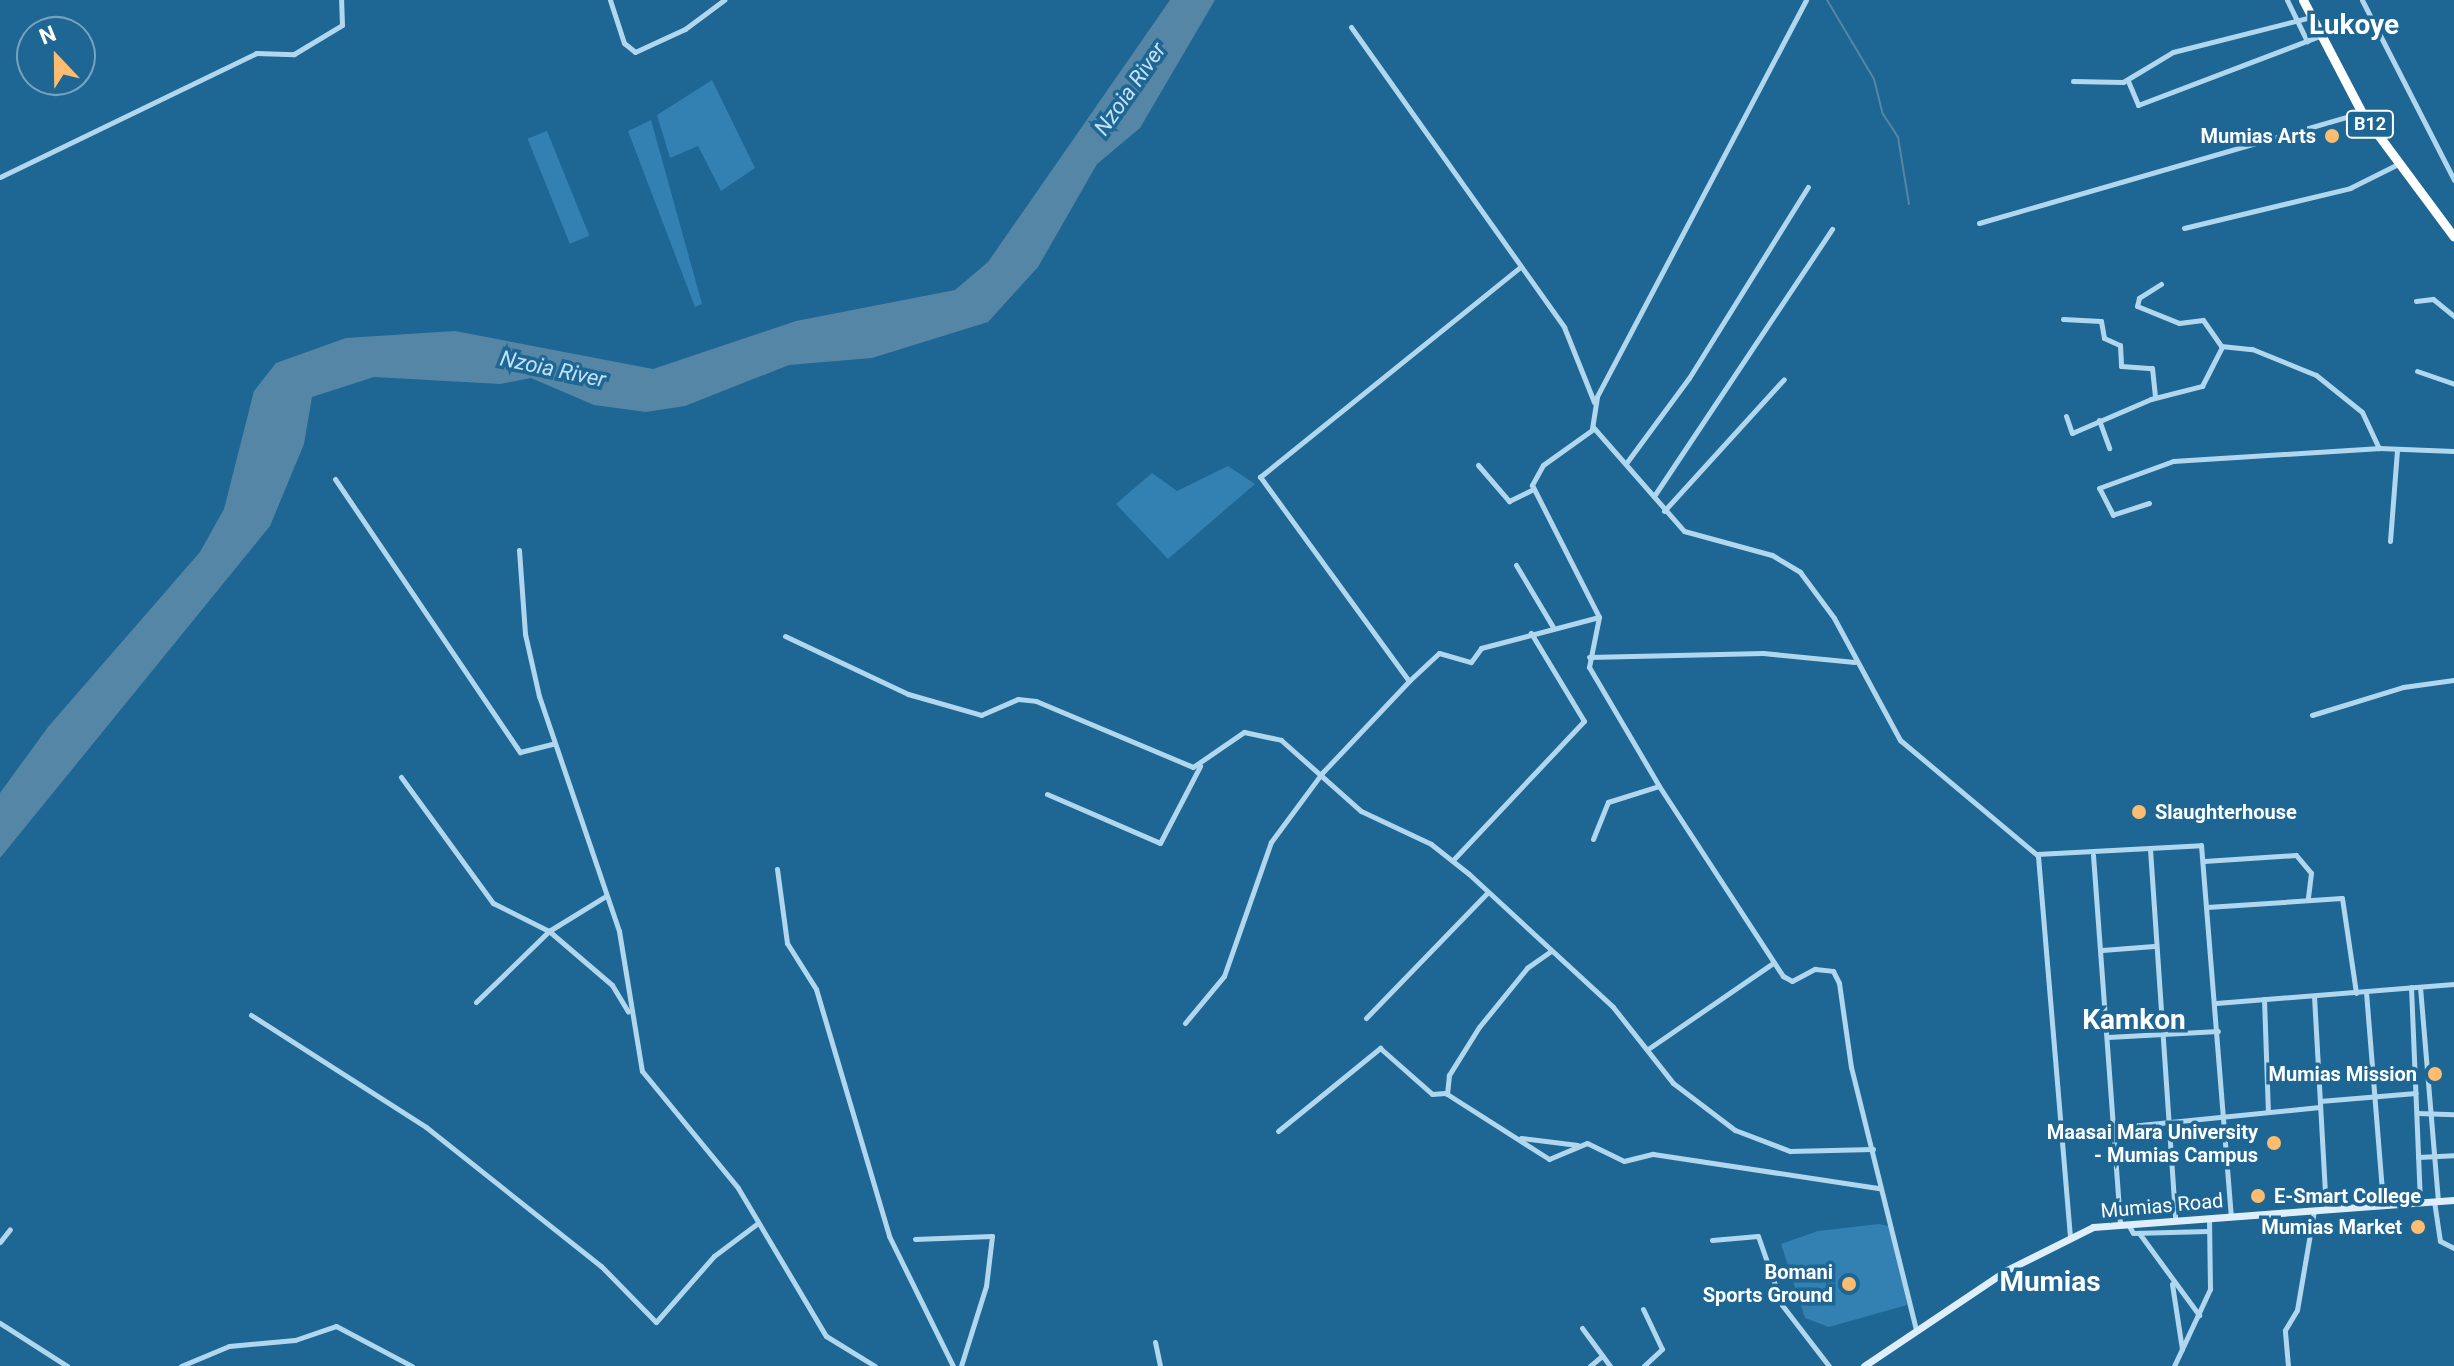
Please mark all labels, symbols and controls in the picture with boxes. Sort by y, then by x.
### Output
district label: Lukoye [2309,8,2399,42]
north arrow [16,16,96,96]
text: N [36,21,59,50]
water label: Nzoia River [1088,38,1172,140]
road number: B12 [2344,110,2396,138]
place label: Mumias Arts [2200,124,2316,148]
marker: Mumias Arts [2323,127,2341,145]
water label: Nzoia River [498,345,608,393]
place label: Slaughterhouse [2155,800,2297,824]
marker: Slaughterhouse [2130,803,2148,821]
district label: Kamkon [2082,1003,2186,1037]
place label: Mumias Mission [2269,1062,2417,1086]
marker: Mumias Mission [2424,1063,2446,1085]
place label: Maasai Mara University - Mumias Campus [2047,1120,2258,1167]
marker: Maasai Mara University - Mumias Campus [2265,1134,2283,1152]
place label: E-Smart College [2274,1184,2421,1208]
marker: E-Smart College [2249,1187,2267,1205]
street label: Mumias Road [2100,1189,2224,1223]
place label: Mumias Market [2261,1215,2402,1239]
marker: Mumias Market [2409,1218,2427,1236]
place label: Bomani Sports Ground [1703,1260,1833,1307]
district label: Mumias [1999,1265,2101,1299]
marker: Bomani Sports Ground [1840,1275,1858,1293]

